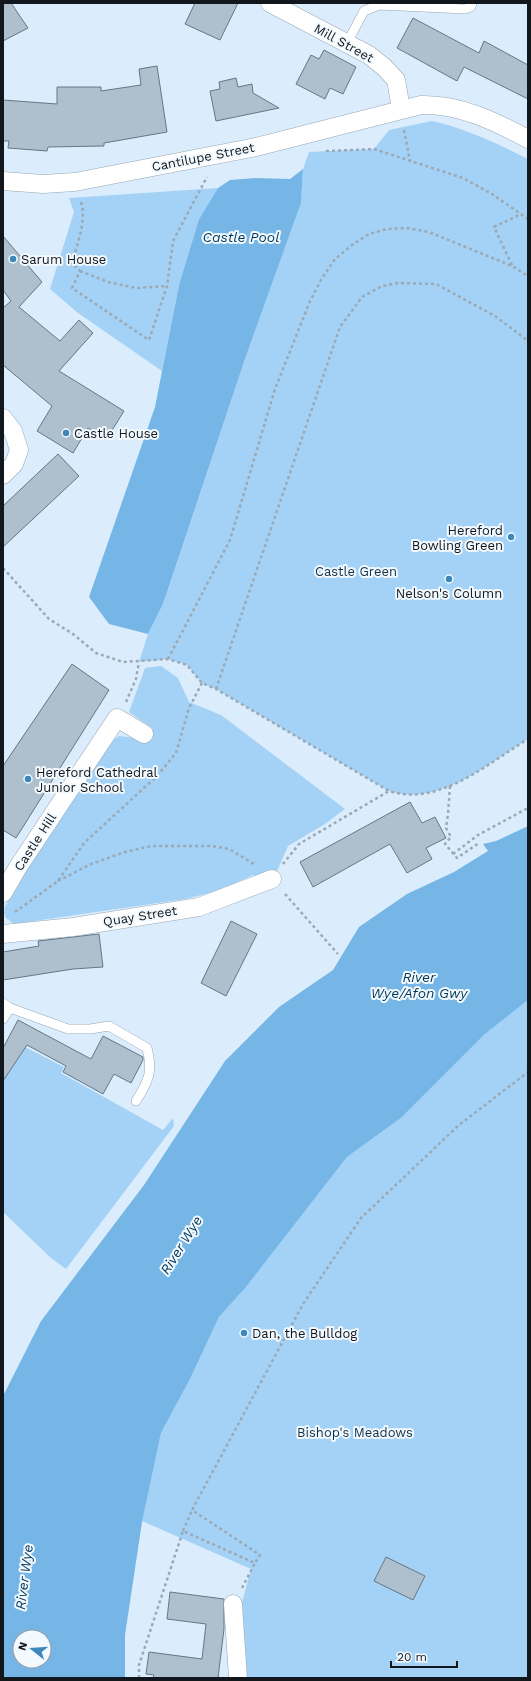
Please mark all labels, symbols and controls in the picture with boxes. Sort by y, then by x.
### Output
street label: Mill Street [312,21,377,66]
street label: Cantilupe Street [150,140,256,174]
water label: Castle Pool [203,229,279,245]
place label: Sarum House [21,252,106,267]
marker: Sarum House [8,254,18,264]
place label: Castle House [74,426,158,441]
marker: Castle House [61,428,71,438]
place label: Hereford Bowling Green [412,523,503,553]
marker: Hereford Bowling Green [506,532,516,542]
park label: Castle Green [315,564,397,579]
marker: Nelson's Column [444,574,454,584]
place label: Nelson's Column [396,586,502,601]
place label: Hereford Cathedral Junior School [36,765,158,795]
marker: Hereford Cathedral Junior School [23,774,33,784]
street label: Castle Hill [11,810,59,874]
street label: Quay Street [102,903,179,929]
water label: River Wye/Afon Gwy [371,969,468,1001]
water label: River Wye [157,1213,205,1277]
place label: Dan, the Bulldog [252,1326,357,1341]
marker: Dan, the Bulldog [239,1328,249,1338]
park label: Bishop's Meadows [297,1425,413,1440]
water label: River Wye [12,1543,36,1611]
north arrow [12,1629,52,1669]
text: N [16,1640,30,1652]
scale bar [391,1643,457,1669]
text: 20 m [397,1650,427,1664]

